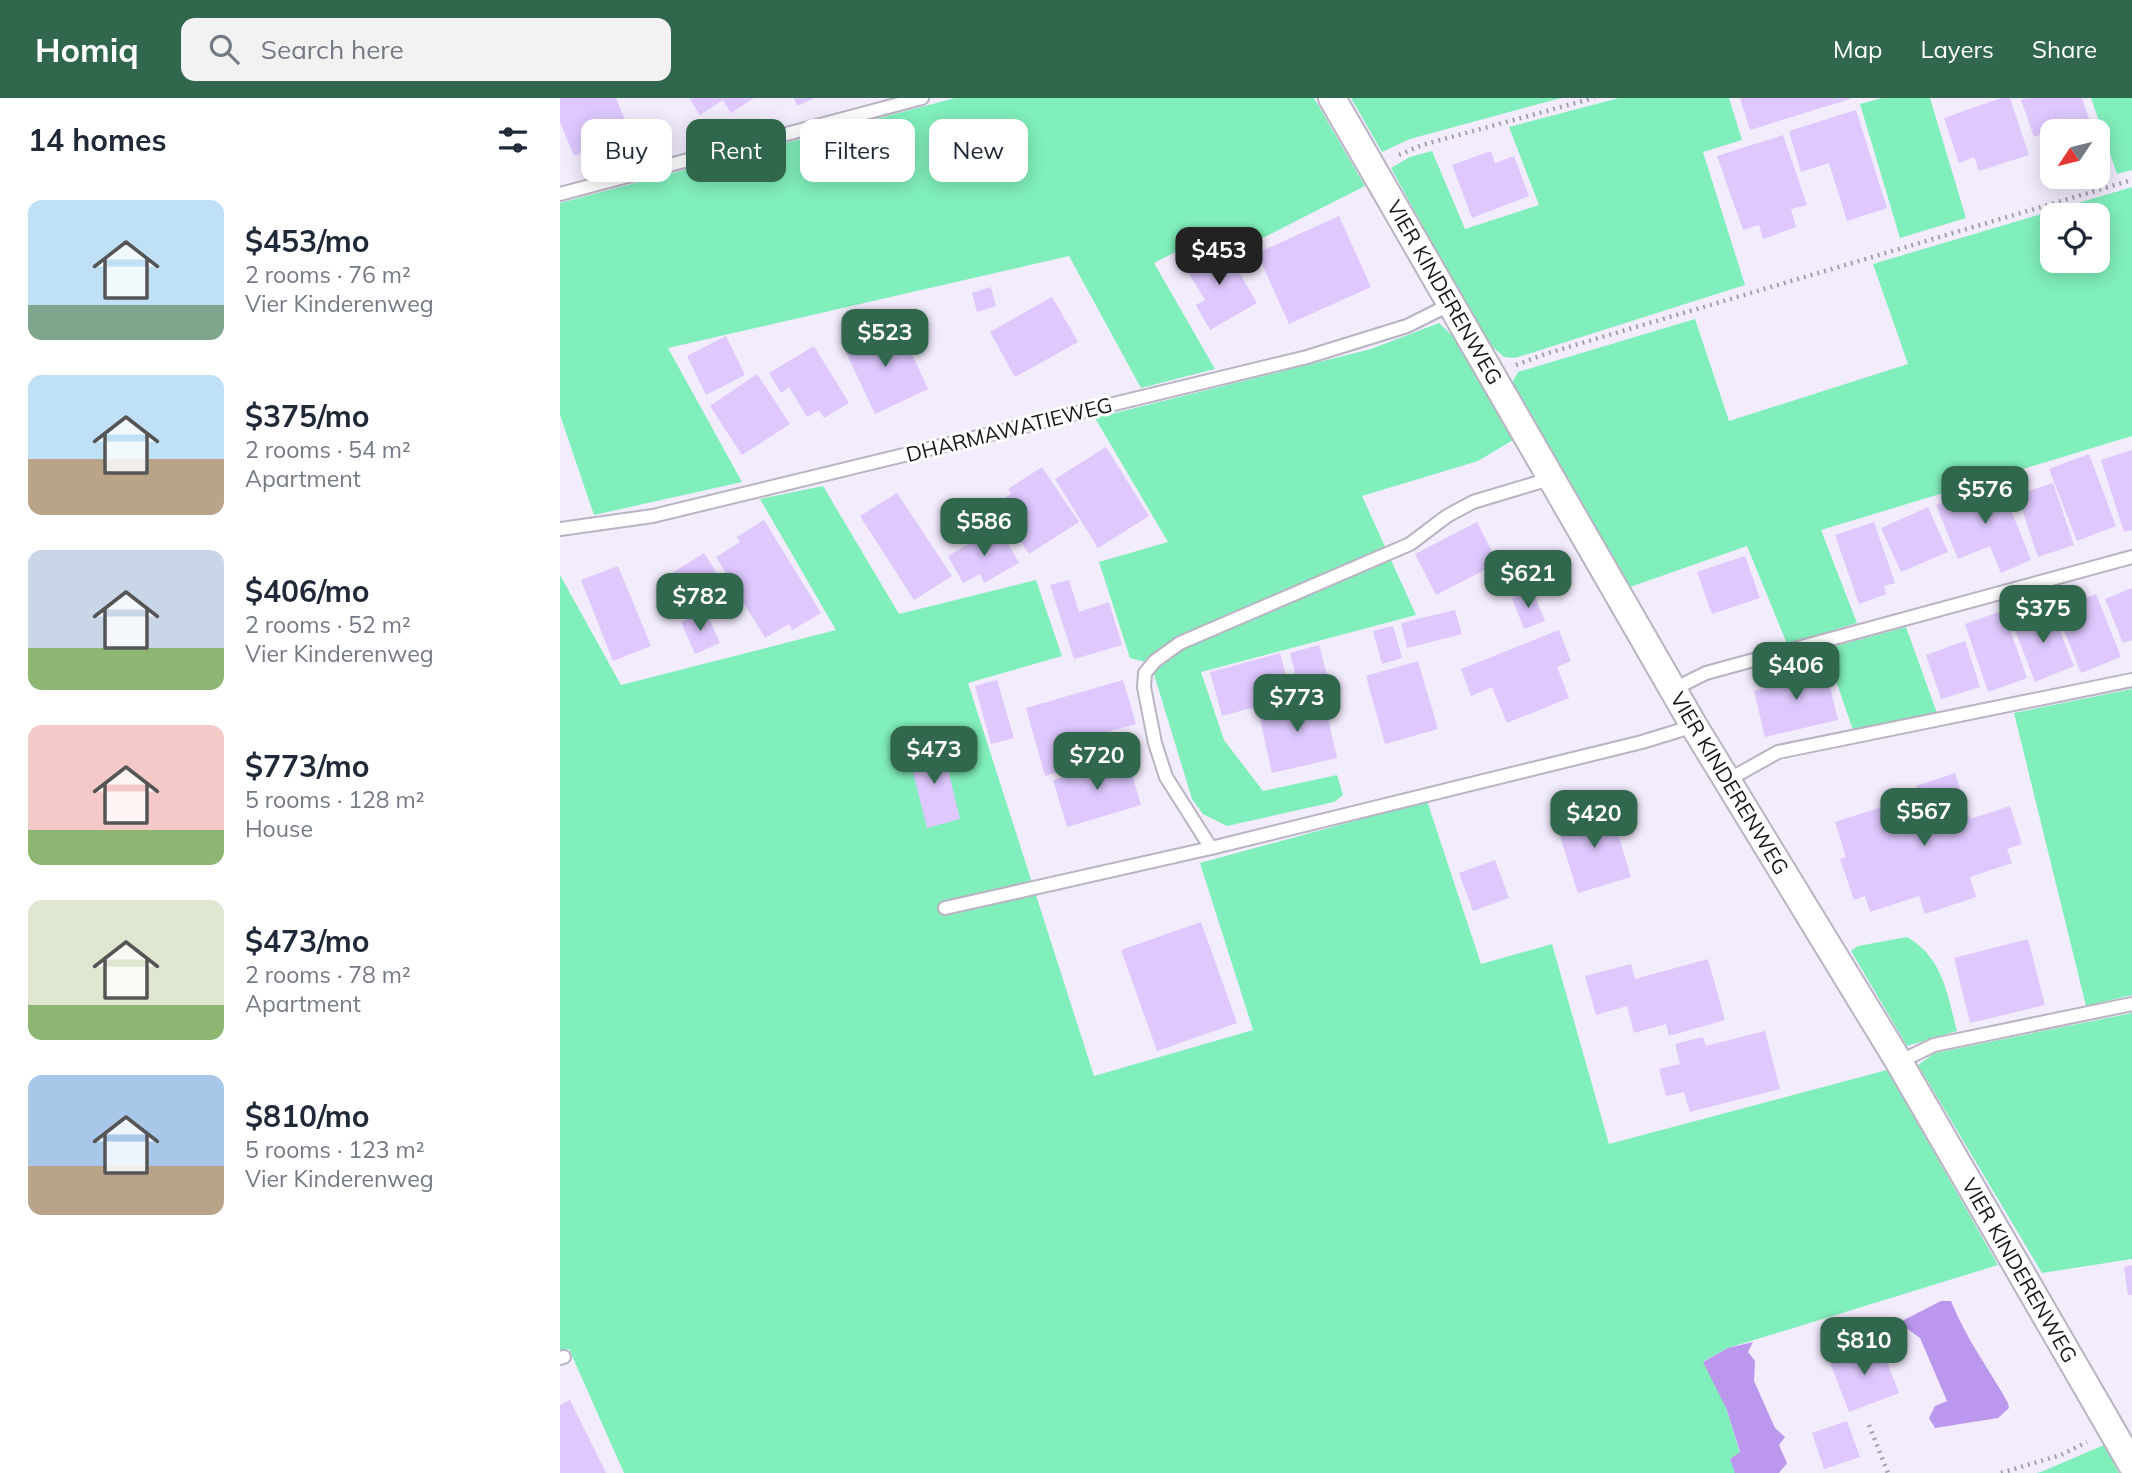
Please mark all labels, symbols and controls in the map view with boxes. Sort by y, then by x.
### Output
search box [181,18,671,81]
text: Homiq [35,29,139,70]
icon: search [205,30,243,68]
text: Search here [261,33,404,66]
text: Map [1833,34,1882,64]
text: Layers [1920,34,1994,64]
text: Share [2032,34,2097,64]
chip: Buy [581,119,672,182]
chip: Rent [686,119,786,182]
chip: Filters [800,119,915,182]
chip: New [929,119,1028,182]
north arrow [2040,119,2110,189]
map controls [2040,119,2110,273]
text: 14 homes [28,121,167,159]
icon: filters [494,121,532,159]
street label: VIER KINDERENWEG [1382,195,1508,389]
button: locate [2040,203,2110,273]
text: $453/mo [245,222,369,260]
icon: home [84,228,168,312]
pin: $453 [1178,228,1260,287]
text: $453 [1191,235,1247,264]
text: 2 rooms · 76 m² [245,260,411,289]
text: Vier Kinderenweg [245,289,434,318]
pin: $523 [844,310,926,369]
text: $523 [857,317,913,346]
street label: DHARMAWATIEWEG [903,391,1115,467]
text: $375/mo [245,397,369,435]
icon: home [84,403,168,487]
text: 2 rooms · 54 m² [245,435,411,464]
text: Apartment [245,464,361,493]
pin: $576 [1944,466,2026,526]
text: $576 [1957,474,2013,503]
pin: $586 [943,498,1025,558]
text: $586 [956,506,1012,535]
pin: $621 [1487,550,1569,610]
text: $621 [1500,558,1556,587]
text: $406/mo [245,572,369,610]
pin: $782 [659,574,741,633]
icon: home [84,578,168,662]
text: $782 [672,581,728,610]
pin: $375 [2002,586,2084,645]
text: $375 [2015,593,2071,622]
text: 2 rooms · 52 m² [245,610,411,639]
text: Vier Kinderenweg [245,639,434,668]
pin: $406 [1755,642,1837,702]
text: $406 [1768,650,1824,679]
pin: $773 [1256,674,1338,734]
text: $773 [1269,682,1325,711]
street label: VIER KINDERENWEG [1665,687,1795,879]
pin: $473 [893,726,975,786]
pin: $720 [1056,732,1138,792]
text: $473 [906,734,962,763]
text: $720 [1069,740,1125,769]
text: $773/mo [245,747,369,785]
icon: home [84,753,168,837]
text: 5 rooms · 128 m² [245,785,425,814]
pin: $567 [1883,788,1965,848]
pin: $420 [1553,790,1635,850]
text: $567 [1896,796,1952,825]
text: $420 [1566,798,1622,827]
text: House [245,814,313,843]
text: $473/mo [245,922,369,960]
icon: home [84,928,168,1012]
text: 2 rooms · 78 m² [245,960,411,989]
text: Apartment [245,989,361,1018]
text: $810/mo [245,1097,369,1135]
icon: home [84,1103,168,1187]
text: 5 rooms · 123 m² [245,1135,425,1164]
text: Vier Kinderenweg [245,1164,434,1193]
street label: VIER KINDERENWEG [1957,1173,2083,1367]
pin: $810 [1823,1318,1905,1377]
text: $810 [1836,1325,1892,1354]

